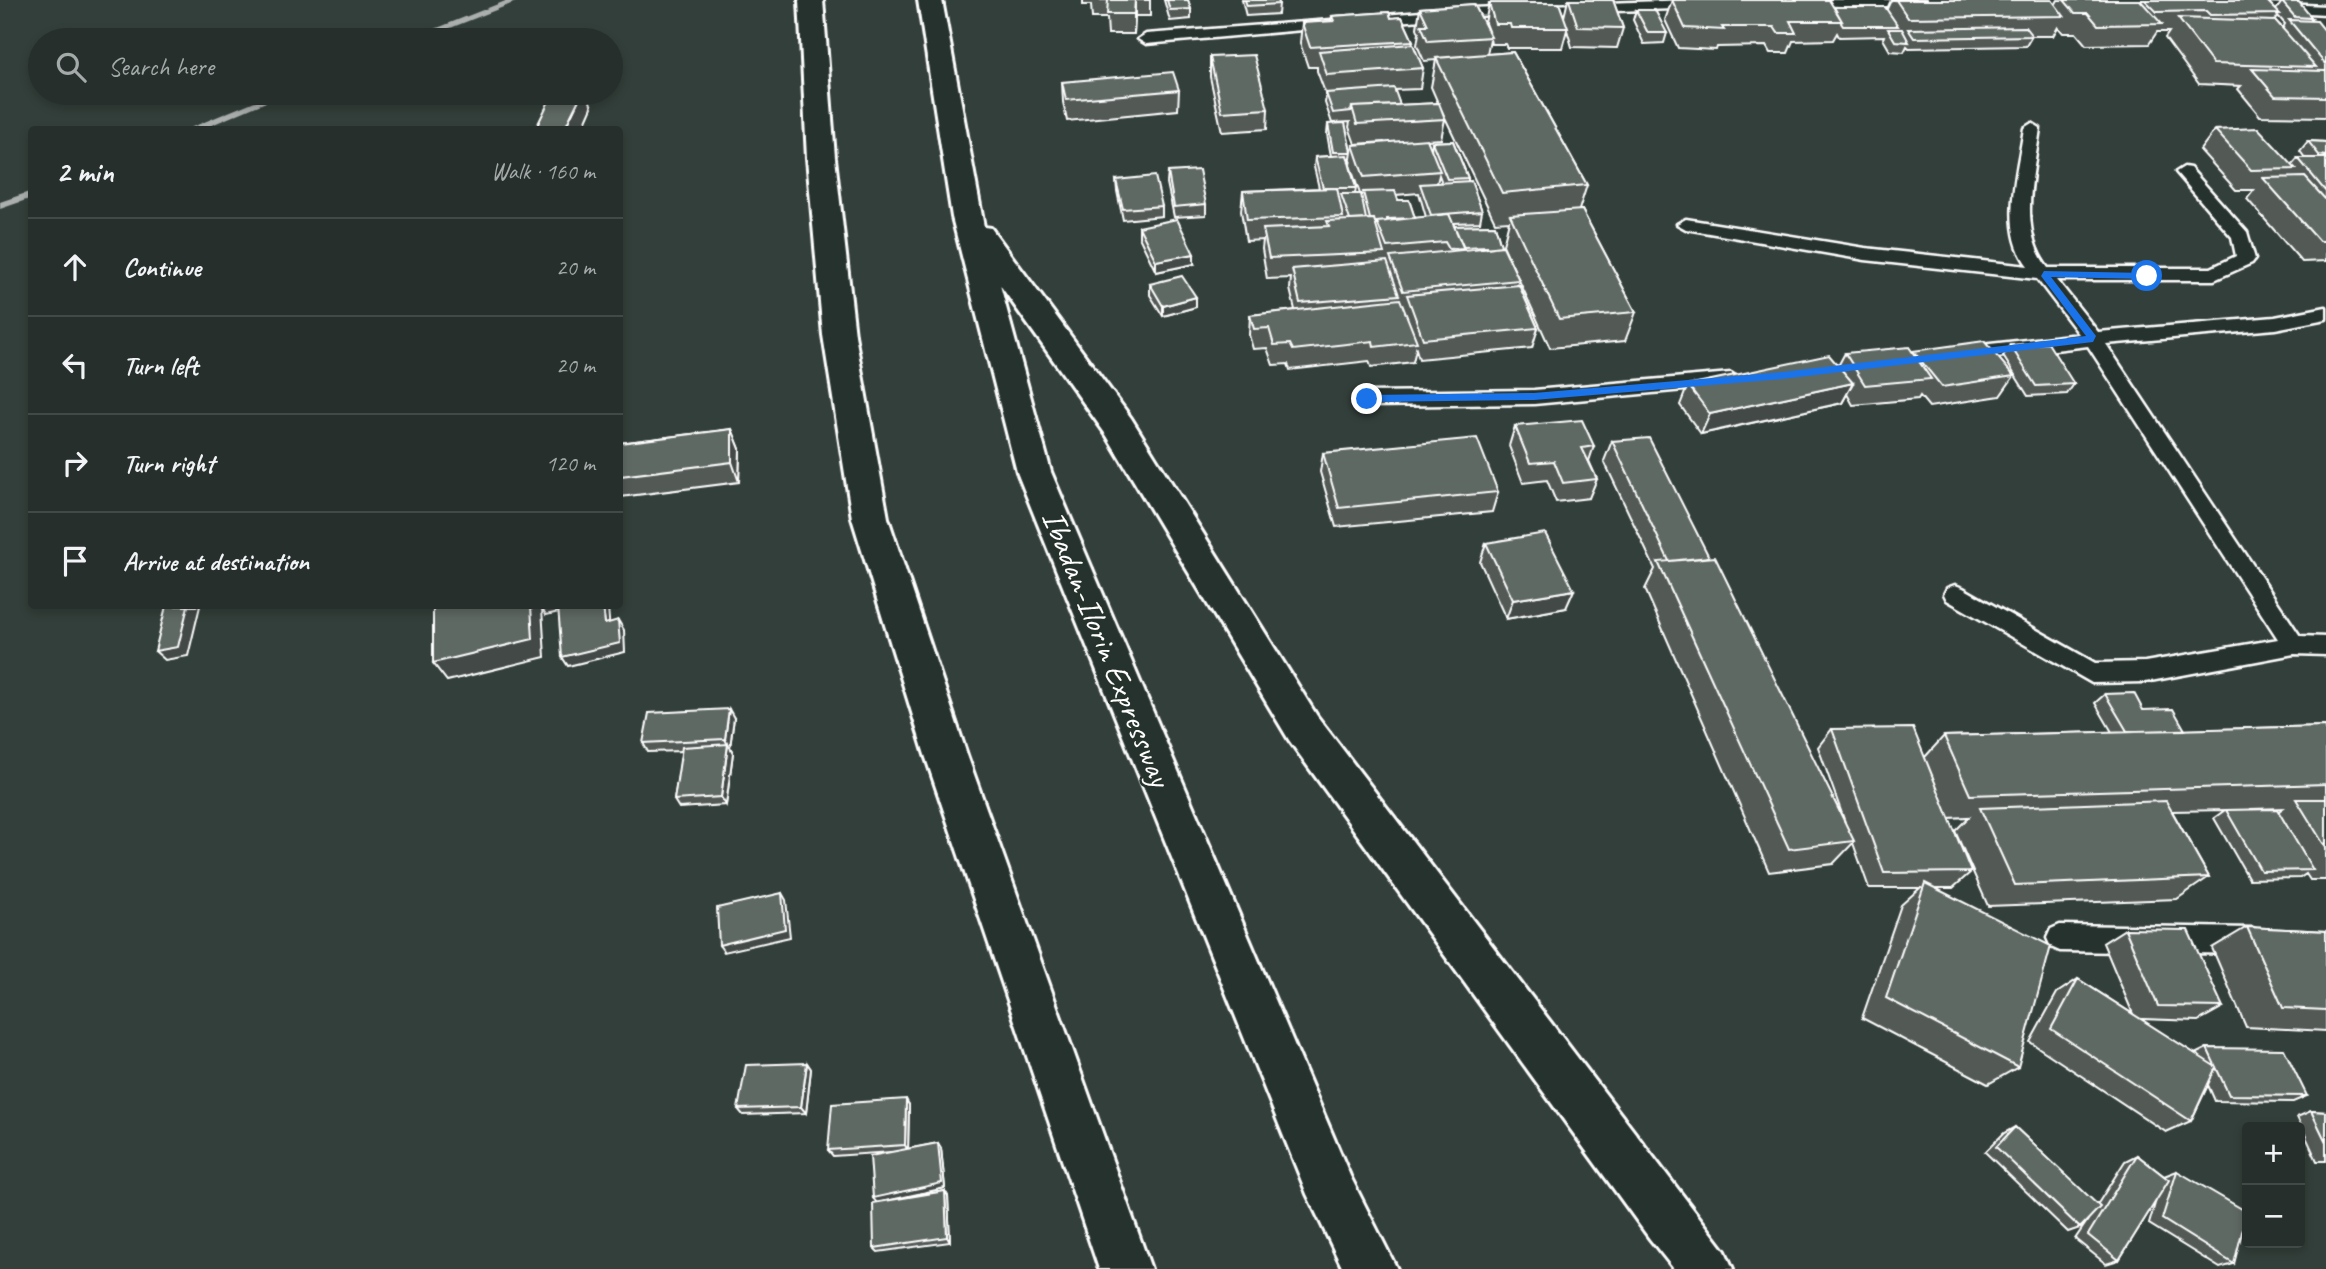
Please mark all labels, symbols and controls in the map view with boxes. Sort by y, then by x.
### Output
search box [28,28,623,105]
icon: search [52,48,90,86]
text: Search here [108,50,214,83]
text: 2 min [56,153,113,191]
text: Walk · 160 m [491,157,595,186]
icon: ahead [56,248,94,286]
text: Continue [123,251,201,284]
text: 20 m [556,253,595,282]
route start [2131,260,2162,291]
icon: left [56,346,94,384]
text: Turn left [123,349,198,382]
text: 20 m [556,351,595,380]
route end [1351,383,1382,414]
icon: right [56,444,94,482]
text: Turn right [123,447,214,480]
text: 120 m [546,449,595,478]
street label: Ibadan-Ilorin Expressway [1032,504,1183,795]
icon: arrive [56,542,94,580]
text: Arrive at destination [123,545,309,578]
map controls [2242,1122,2305,1248]
button: + [2242,1122,2305,1185]
button: − [2242,1185,2305,1248]

